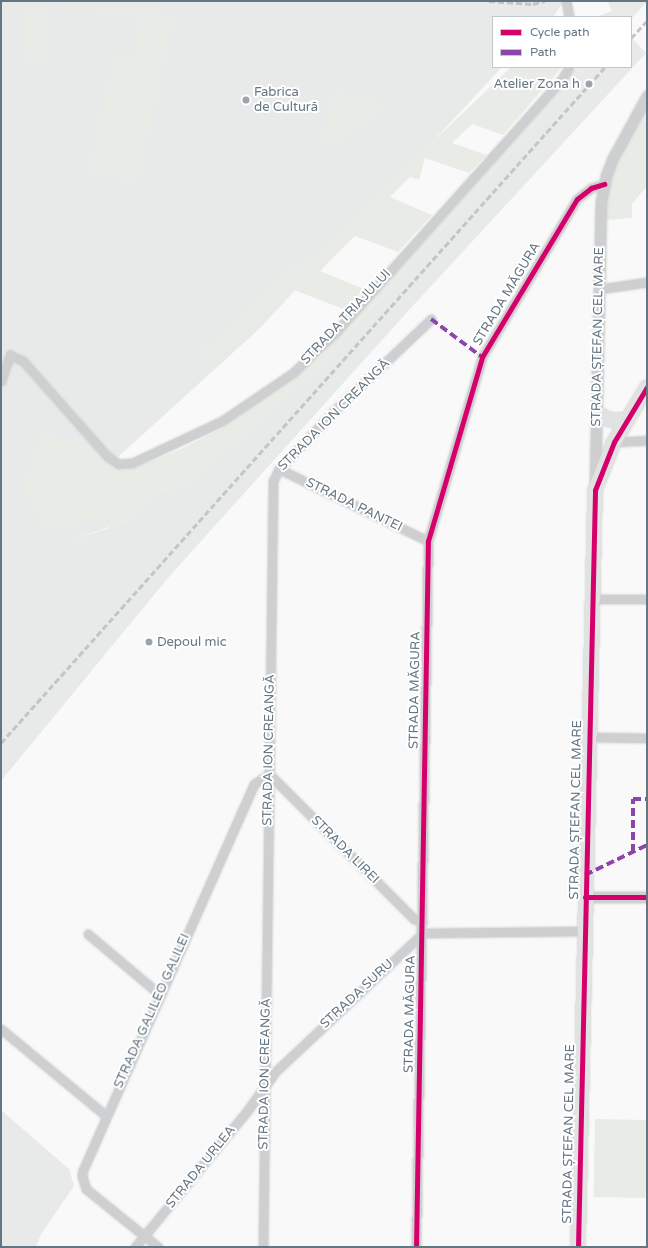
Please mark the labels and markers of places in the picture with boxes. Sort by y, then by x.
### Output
place label: Atelier Zona h [493,76,580,92]
marker: Atelier Zona h [583,78,595,90]
place label: Fabrica de Cultură [254,85,318,116]
marker: Fabrica de Cultură [241,95,251,105]
place label: Depoul mic [157,634,227,650]
marker: Depoul mic [144,637,154,647]

